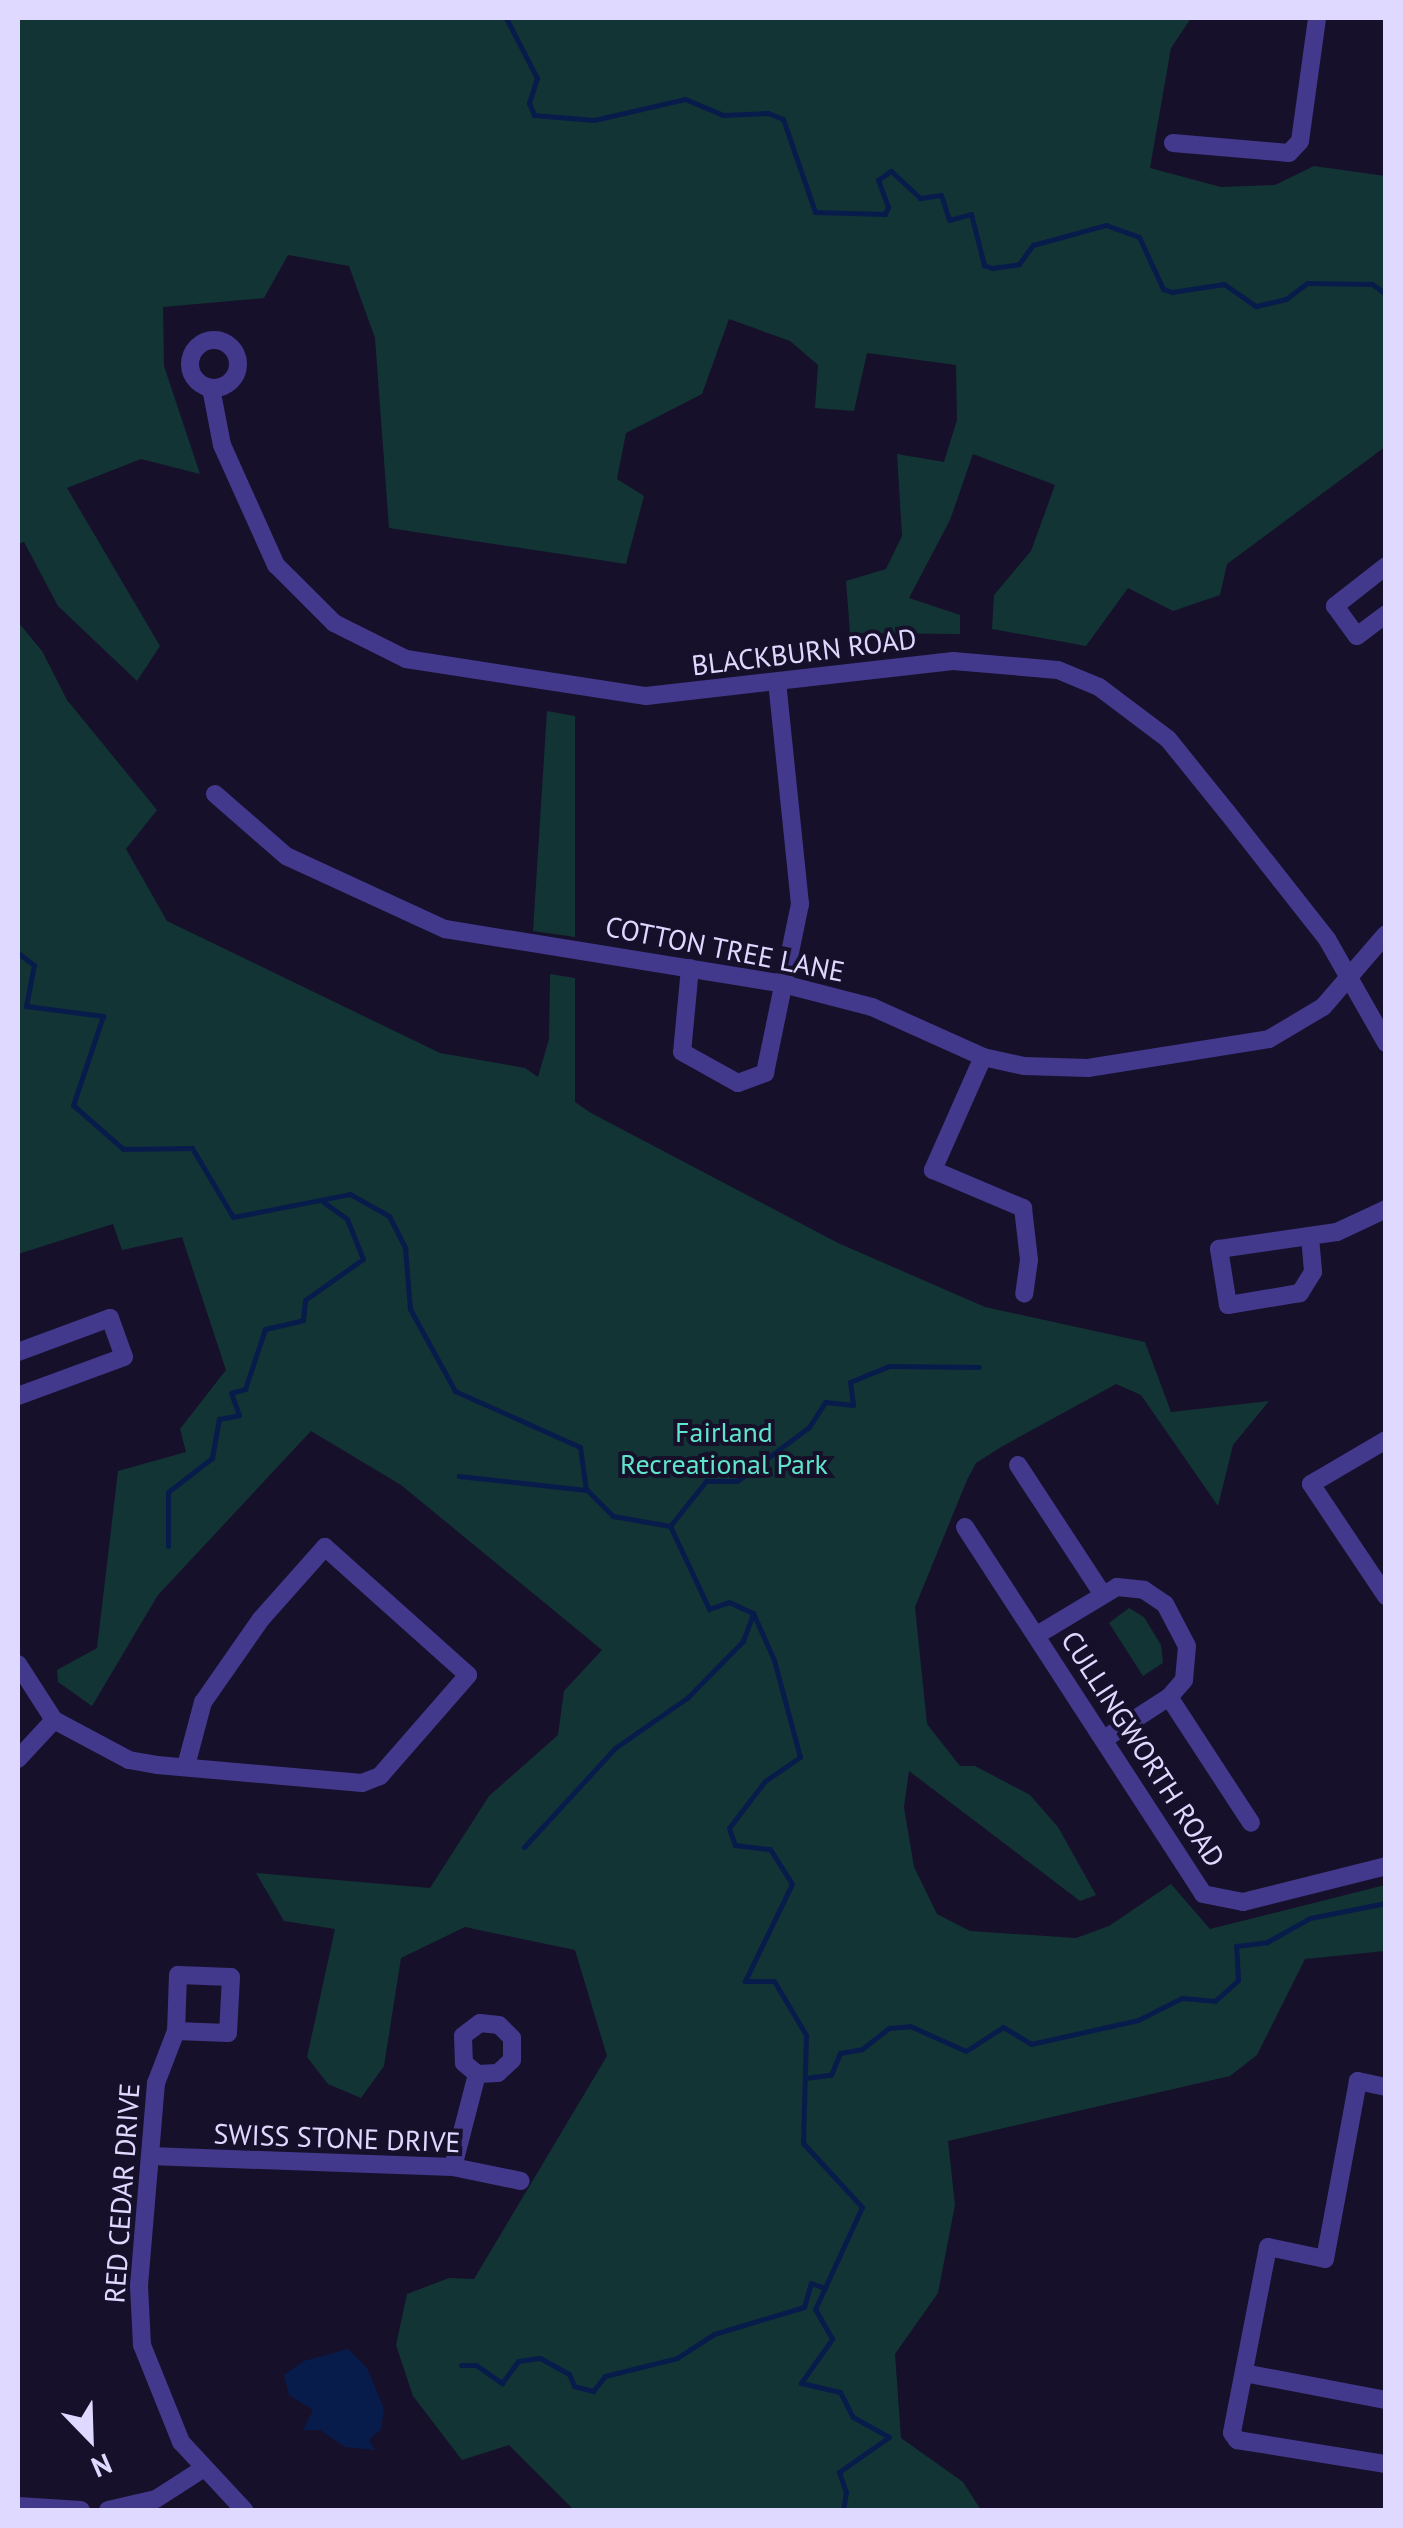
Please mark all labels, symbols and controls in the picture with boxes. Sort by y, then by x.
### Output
street label: BLACKBURN ROAD [690,622,918,682]
street label: COTTON TREE LANE [602,909,848,989]
park label: Fairland Recreational Park [620,1415,828,1481]
street label: CULLINGWORTH ROAD [1054,1625,1232,1873]
street label: RED CEDAR DRIVE [98,2082,146,2304]
street label: SWISS STONE DRIVE [213,2117,461,2159]
north arrow [40,2388,140,2488]
text: N [86,2445,118,2487]

